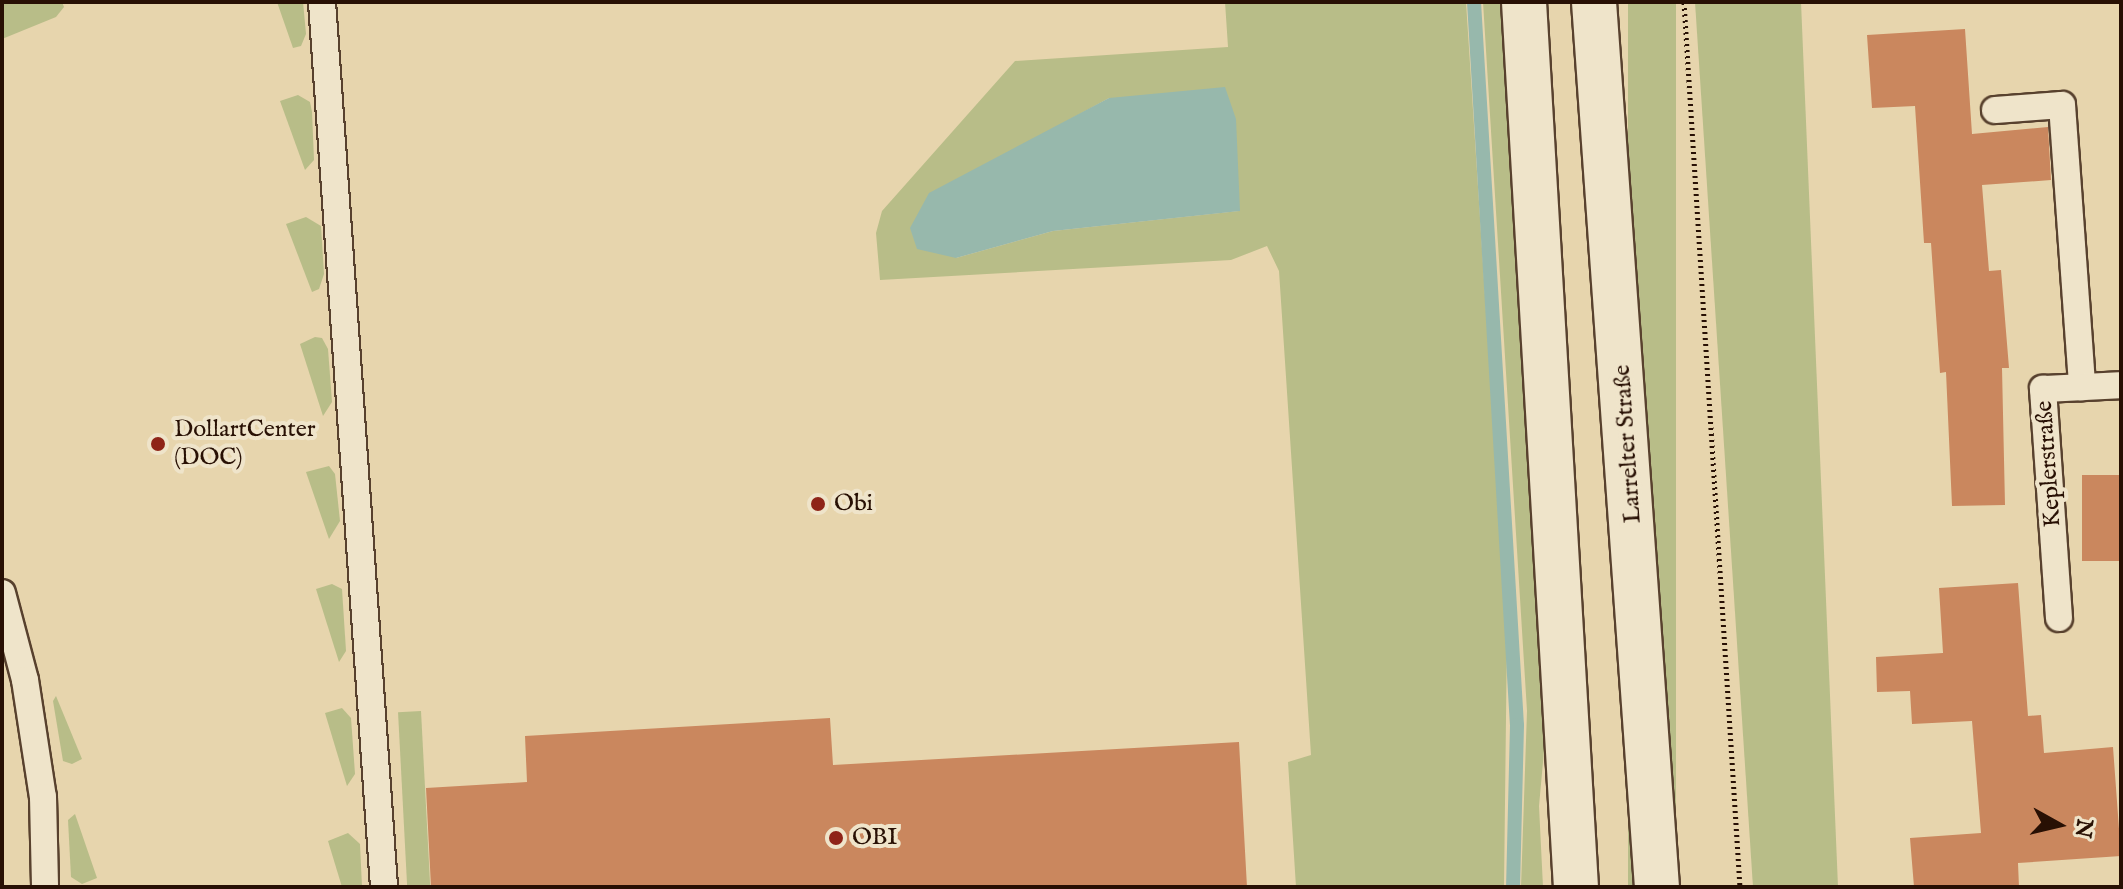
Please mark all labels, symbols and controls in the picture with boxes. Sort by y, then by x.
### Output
street label: Larrelter Straße [1608,364,1648,524]
street label: Keplerstraße [2030,400,2068,528]
place label: DollartCenter (DOC) [174,416,316,472]
marker: DollartCenter (DOC) [149,435,167,453]
place label: Obi [834,490,873,518]
marker: Obi [809,495,827,513]
north arrow [2019,785,2099,865]
text: N [2068,817,2098,840]
place label: OBI [852,824,898,852]
marker: OBI [827,829,845,847]

